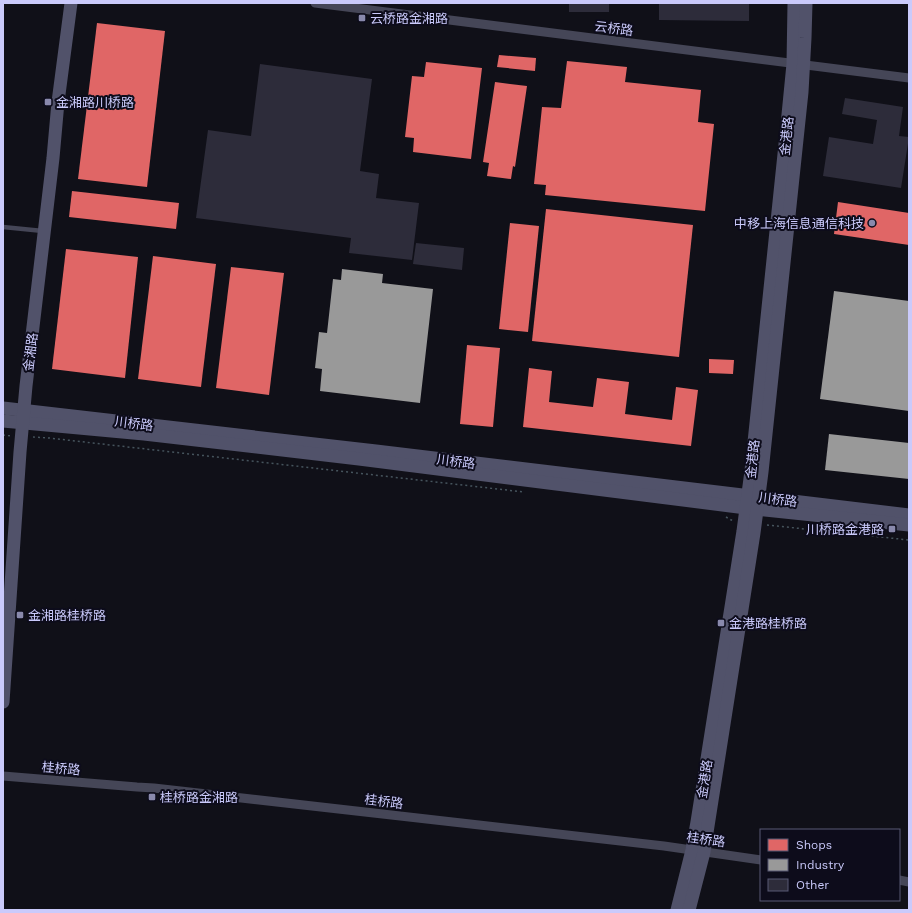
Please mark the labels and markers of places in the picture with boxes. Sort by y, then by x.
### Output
place label: 云桥路金湘路 [370,11,448,26]
marker: 云桥路金湘路 [357,13,367,23]
place label: 金湘路川桥路 [56,95,134,110]
marker: 金湘路川桥路 [43,97,53,107]
place label: 中移上海信息通信科技 [734,216,864,231]
marker: 中移上海信息通信科技 [867,218,877,228]
place label: 川桥路金港路 [806,522,884,537]
marker: 川桥路金港路 [887,524,897,534]
place label: 金湘路桂桥路 [28,608,106,623]
marker: 金湘路桂桥路 [15,610,25,620]
place label: 金港路桂桥路 [729,616,807,631]
marker: 金港路桂桥路 [716,618,726,628]
place label: 桂桥路金湘路 [160,790,238,805]
marker: 桂桥路金湘路 [147,792,157,802]

